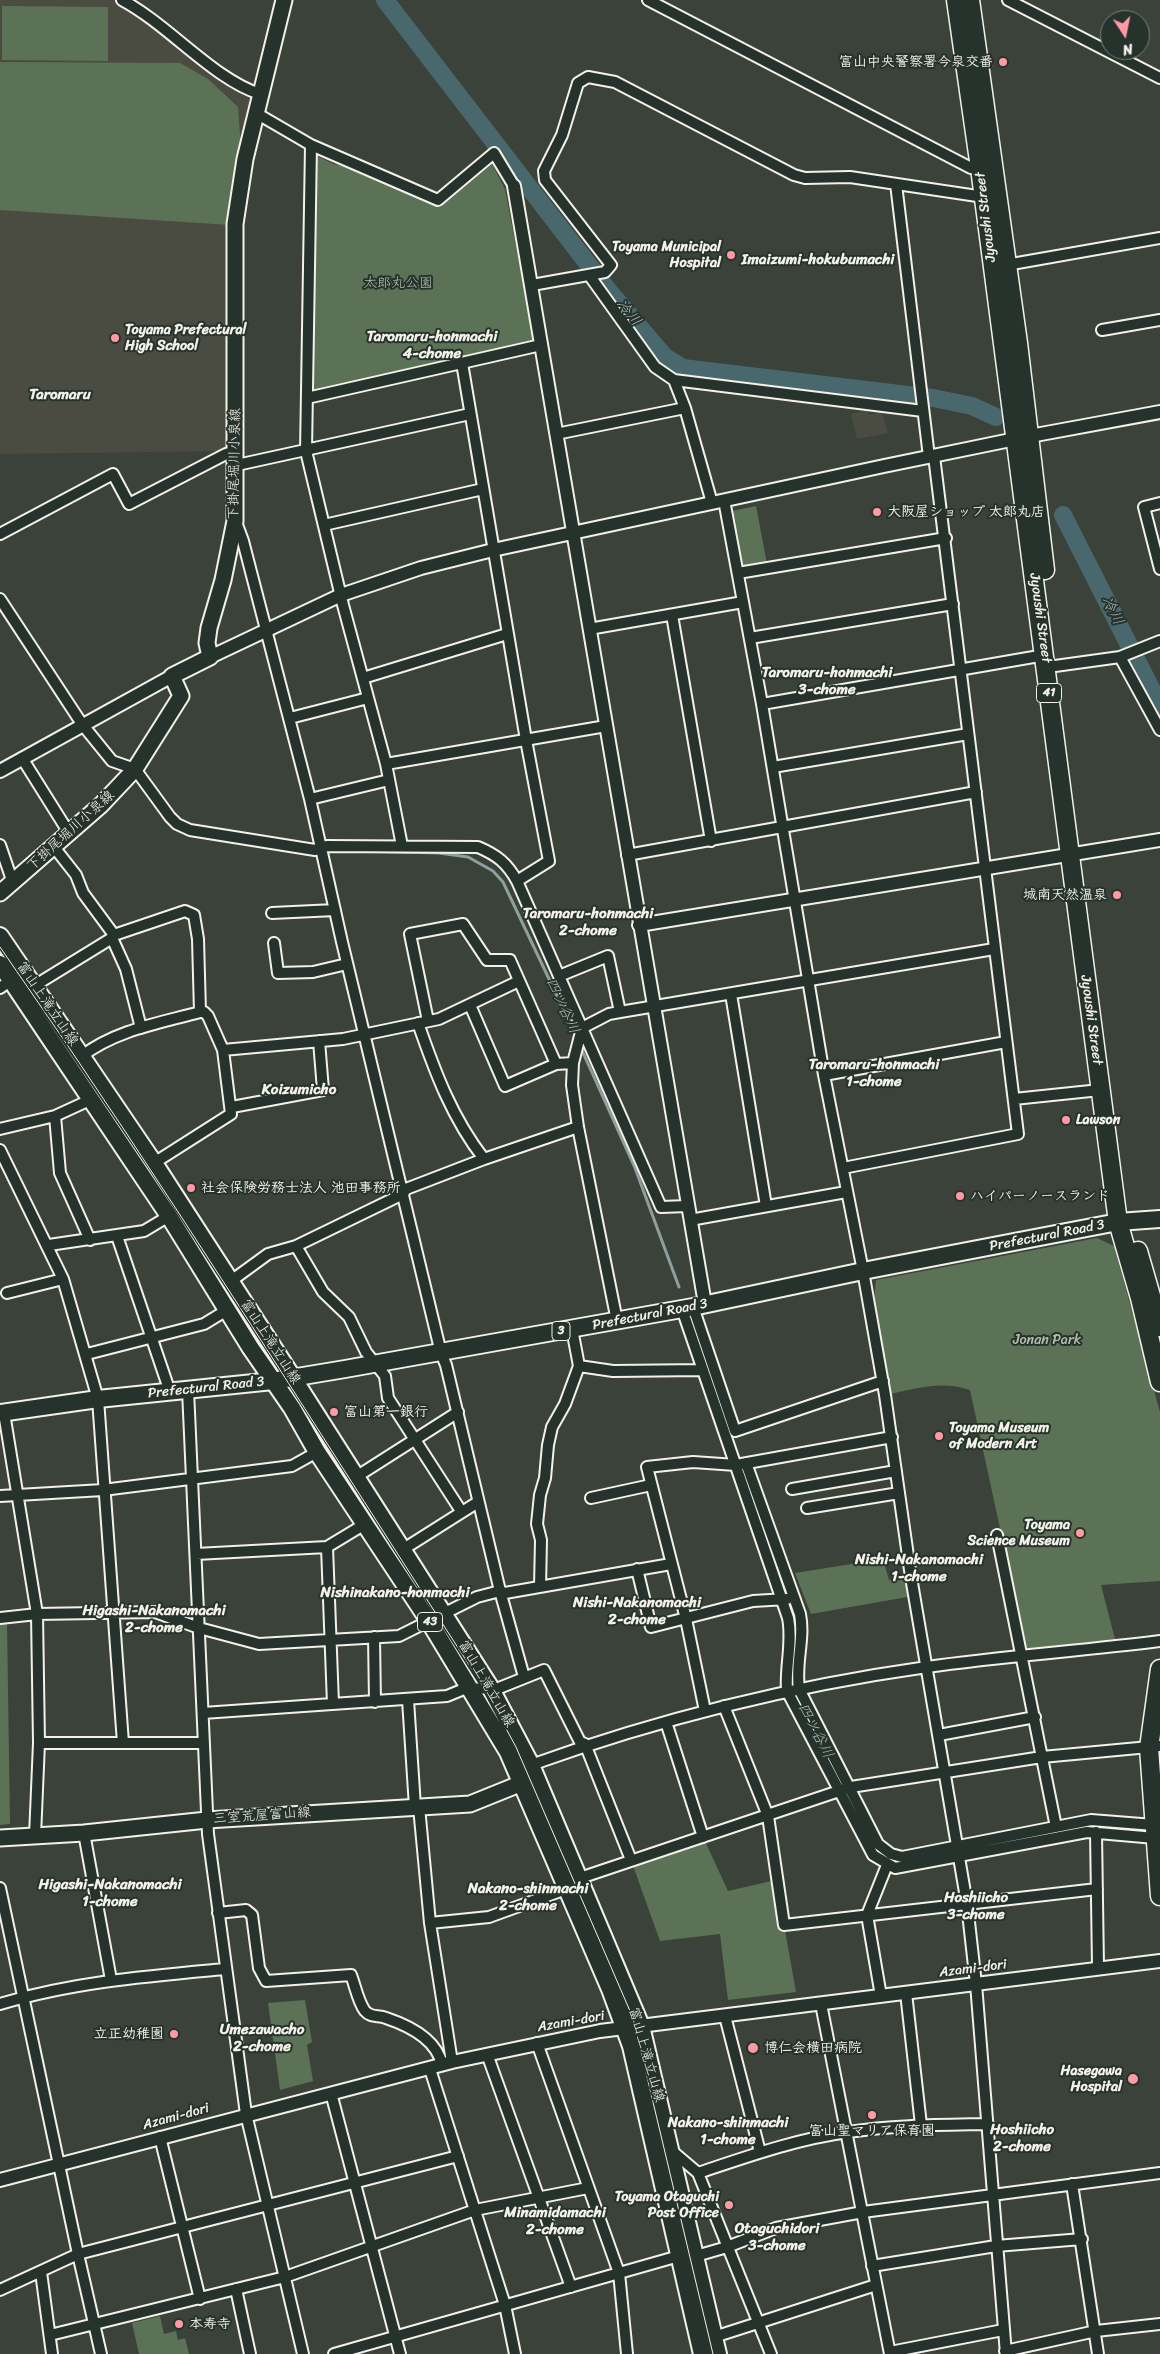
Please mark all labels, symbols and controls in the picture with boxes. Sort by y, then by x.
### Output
north arrow [1100,10,1150,60]
text: N [1121,36,1135,62]
place label: 富山中央警察署今泉交番 [839,54,993,70]
marker: 富山中央警察署今泉交番 [997,56,1009,68]
street label: Jyoushi Street [972,171,1000,263]
place label: Toyama Municipal Hospital [612,239,721,272]
marker: Toyama Municipal Hospital [725,249,737,261]
district label: Imaizumi-hokubumachi [742,251,894,269]
park label: 太郎丸公園 [363,275,433,291]
water label: 冷川 [611,296,645,330]
place label: Toyama Prefectural High School [125,322,246,354]
district label: Taromaru-honmachi 4-chome [367,328,497,363]
marker: Toyama Prefectural High School [109,332,121,344]
district label: Taromaru [29,386,91,404]
street label: 下掛尾堀川小泉線 [226,408,244,520]
place label: 大阪屋ショップ 太郎丸店 [887,504,1045,520]
marker: 大阪屋ショップ 太郎丸店 [871,506,883,518]
street label: Jyoushi Street [1025,572,1055,664]
water label: 冷川 [1097,594,1127,628]
district label: Taromaru-honmachi 3-chome [762,664,892,699]
road number: 41 [1036,684,1062,702]
street label: 下掛尾堀川小泉線 [24,787,118,875]
place label: 城南天然温泉 [1023,887,1107,903]
marker: 城南天然温泉 [1111,889,1123,901]
district label: Taromaru-honmachi 2-chome [523,905,653,940]
street label: 富山上滝立山線 [13,959,81,1049]
street label: Jyoushi Street [1076,974,1106,1066]
water label: 四ツ谷川 [541,975,583,1037]
district label: Taromaru-honmachi 1-chome [809,1056,939,1091]
district label: Koizumicho [262,1081,336,1099]
place label: Lawson [1076,1112,1120,1128]
marker: Lawson [1060,1114,1072,1126]
place label: 社会保険労務士法人 池田事務所 [201,1180,401,1196]
marker: 社会保険労務士法人 池田事務所 [185,1182,197,1194]
place label: ハイパーノースランド [970,1188,1110,1204]
marker: ハイパーノースランド [954,1190,966,1202]
street label: Prefectural Road 3 [988,1217,1106,1255]
street label: 富山上滝立山線 [236,1296,304,1388]
street label: Prefectural Road 3 [591,1296,709,1334]
road number: 3 [552,1322,570,1340]
park label: Jonan Park [1013,1332,1081,1348]
street label: Prefectural Road 3 [147,1374,265,1402]
place label: 富山第一銀行 [344,1404,428,1420]
marker: 富山第一銀行 [328,1406,340,1418]
place label: Toyama Museum of Modern Art [949,1420,1049,1452]
marker: Toyama Museum of Modern Art [933,1430,945,1442]
place label: Toyama Science Museum [967,1517,1070,1550]
marker: Toyama Science Museum [1074,1527,1086,1539]
district label: Nishi-Nakanomachi 1-chome [855,1551,983,1586]
district label: Nishinakano-honmachi [320,1584,470,1602]
district label: Nishi-Nakanomachi 2-chome [573,1594,701,1629]
district label: Higashi-Nakanomachi 2-chome [82,1602,226,1637]
road number: 43 [418,1612,442,1631]
street label: 富山上滝立山線 [454,1637,518,1731]
water label: 四ツ谷川 [793,1700,837,1762]
street label: 三室荒屋富山線 [213,1804,311,1828]
district label: Higashi-Nakanomachi 1-chome [38,1876,182,1911]
district label: Nakano-shinmachi 2-chome [468,1880,588,1915]
district label: Hoshiicho 3-chome [944,1889,1008,1924]
street label: Azami-dori [938,1957,1008,1981]
street label: 富山上滝立山線 [624,2006,668,2104]
street label: Azami-dori [536,2008,606,2036]
district label: Umezawacho 2-chome [220,2021,304,2056]
place label: 立正幼稚園 [94,2026,164,2042]
marker: 立正幼稚園 [168,2028,180,2040]
place label: 博仁会横田病院 [764,2040,862,2056]
marker: 博仁会横田病院 [746,2041,760,2055]
place label: Hasegawa Hospital [1061,2063,1122,2096]
marker: Hasegawa Hospital [1126,2072,1140,2086]
street label: Azami-dori [141,2100,211,2134]
marker: 富山聖マリア保育園 [866,2109,878,2121]
district label: Nakano-shinmachi 1-chome [668,2114,788,2149]
district label: Hoshiicho 2-chome [990,2121,1054,2156]
place label: 富山聖マリア保育園 [809,2123,935,2139]
place label: Toyama Otaguchi Post Office [615,2189,719,2222]
marker: Toyama Otaguchi Post Office [723,2199,735,2211]
district label: Minamidamachi 2-chome [504,2204,606,2239]
district label: Otaguchidori 3-chome [735,2220,819,2255]
place label: 本寿寺 [189,2316,231,2332]
marker: 本寿寺 [173,2318,185,2330]

